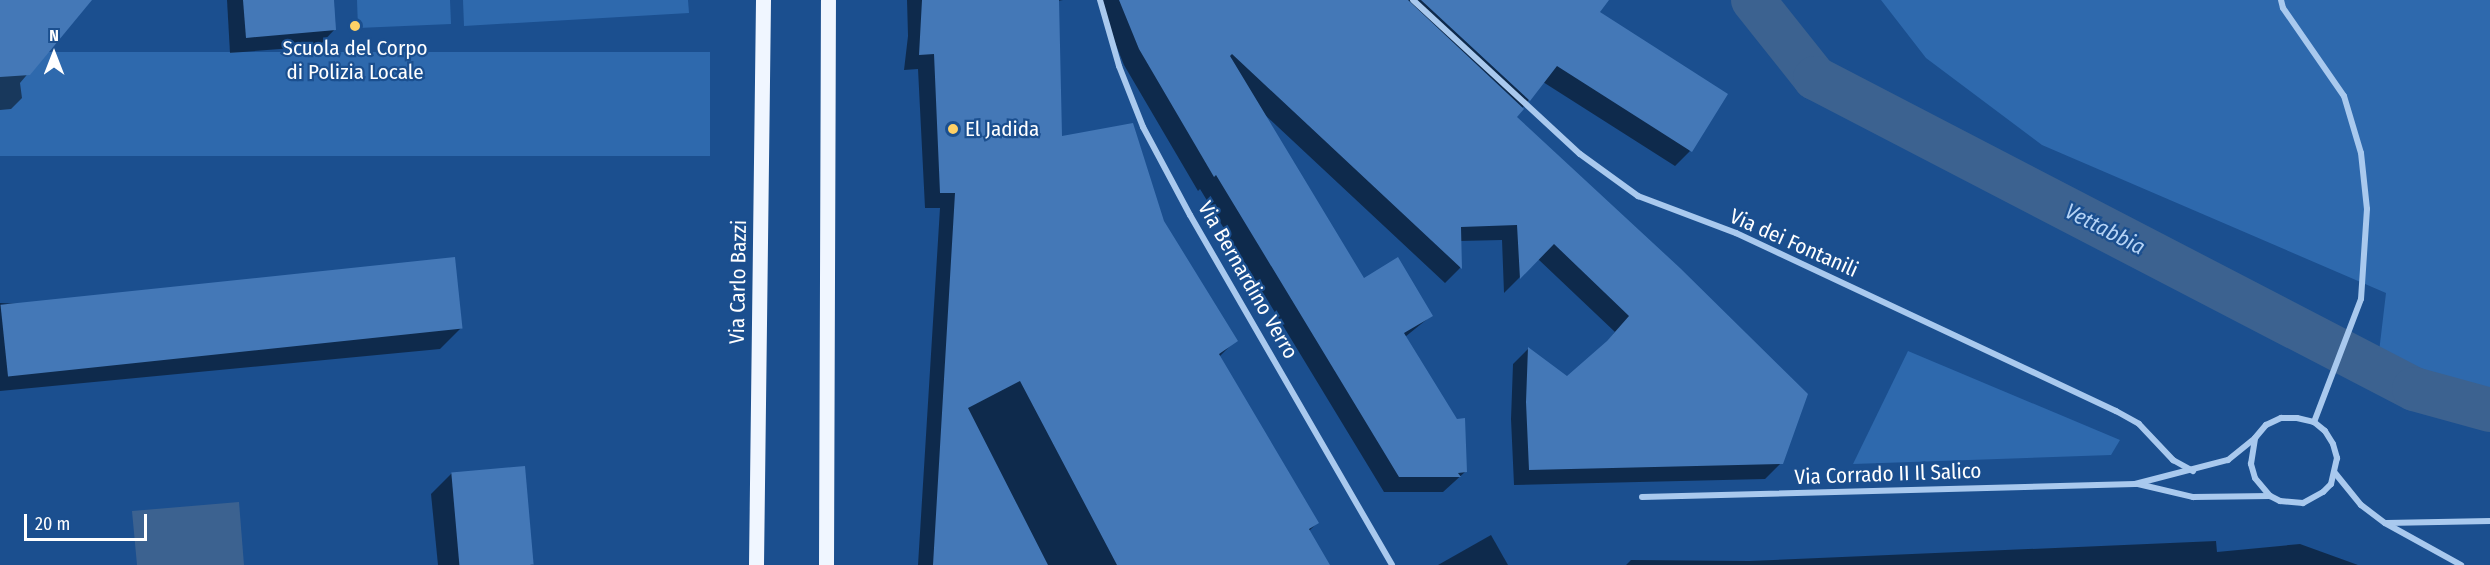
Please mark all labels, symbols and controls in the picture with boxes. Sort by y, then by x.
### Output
marker: Scuola del Corpo di Polizia Locale [348,19,362,33]
north arrow [24,24,84,84]
text: N [49,26,59,45]
place label: Scuola del Corpo di Polizia Locale [283,35,427,85]
place label: El Jadida [965,116,1039,142]
marker: El Jadida [946,122,960,136]
street label: Via Bernardino Verro [1193,197,1303,363]
water label: Vettabbia [2060,198,2150,260]
street label: Via dei Fontanili [1726,203,1862,283]
street label: Via Carlo Bazzi [724,220,752,344]
street label: Via Corrado II Il Salico [1794,458,1982,490]
scale bar [27,502,150,540]
text: 20 m [35,513,70,535]

